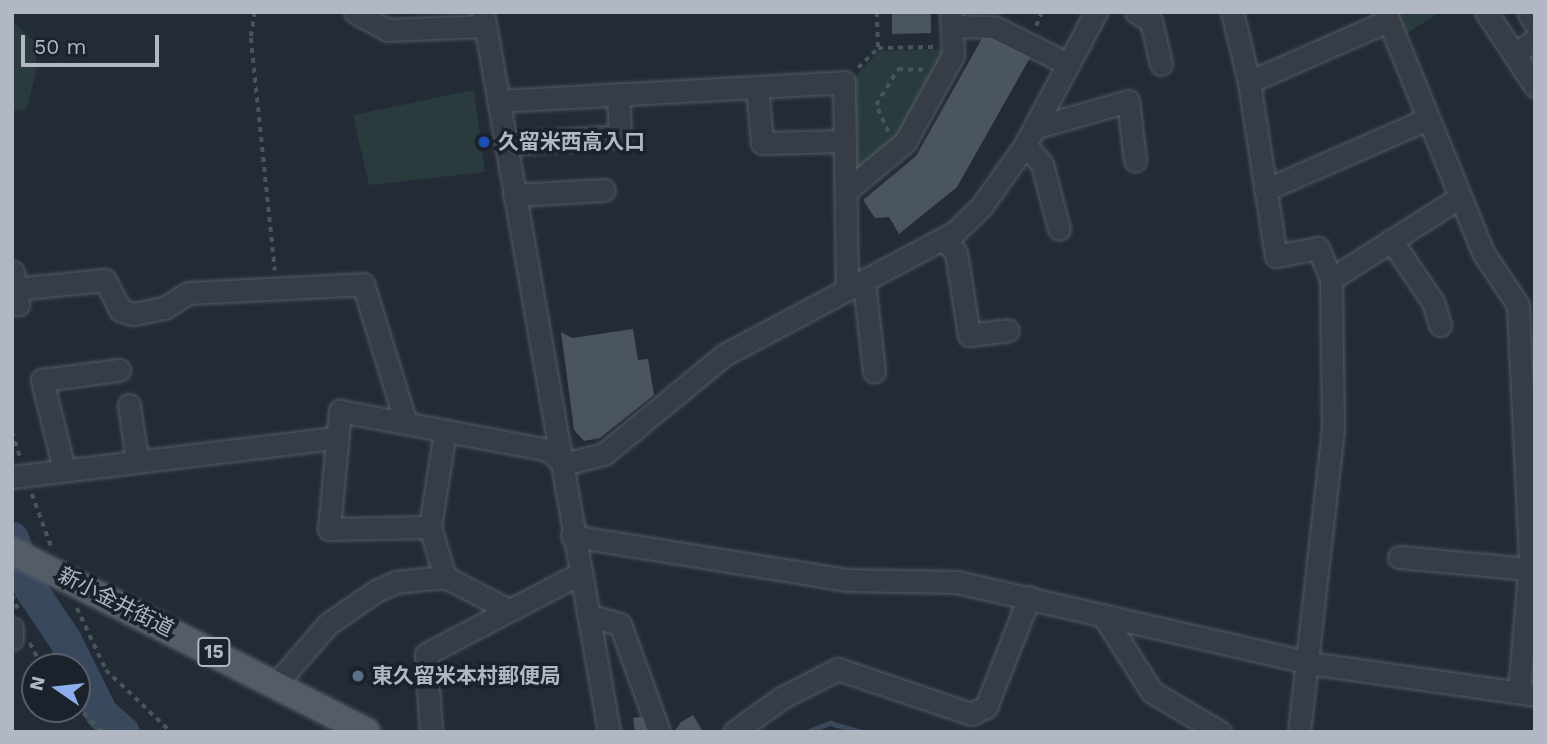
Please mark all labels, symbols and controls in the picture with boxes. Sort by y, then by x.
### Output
scale bar [24,21,163,65]
text: 50 m [34,34,86,59]
place label: 久留米西高入口 [498,129,645,155]
marker: 久留米西高入口 [476,134,492,150]
street label: 新小金井街道 [54,562,178,642]
road number: 15 [196,636,232,667]
north arrow [21,653,91,723]
place label: 東久留米本村郵便局 [372,663,561,689]
marker: 東久留米本村郵便局 [350,668,366,684]
text: N [24,674,50,693]

